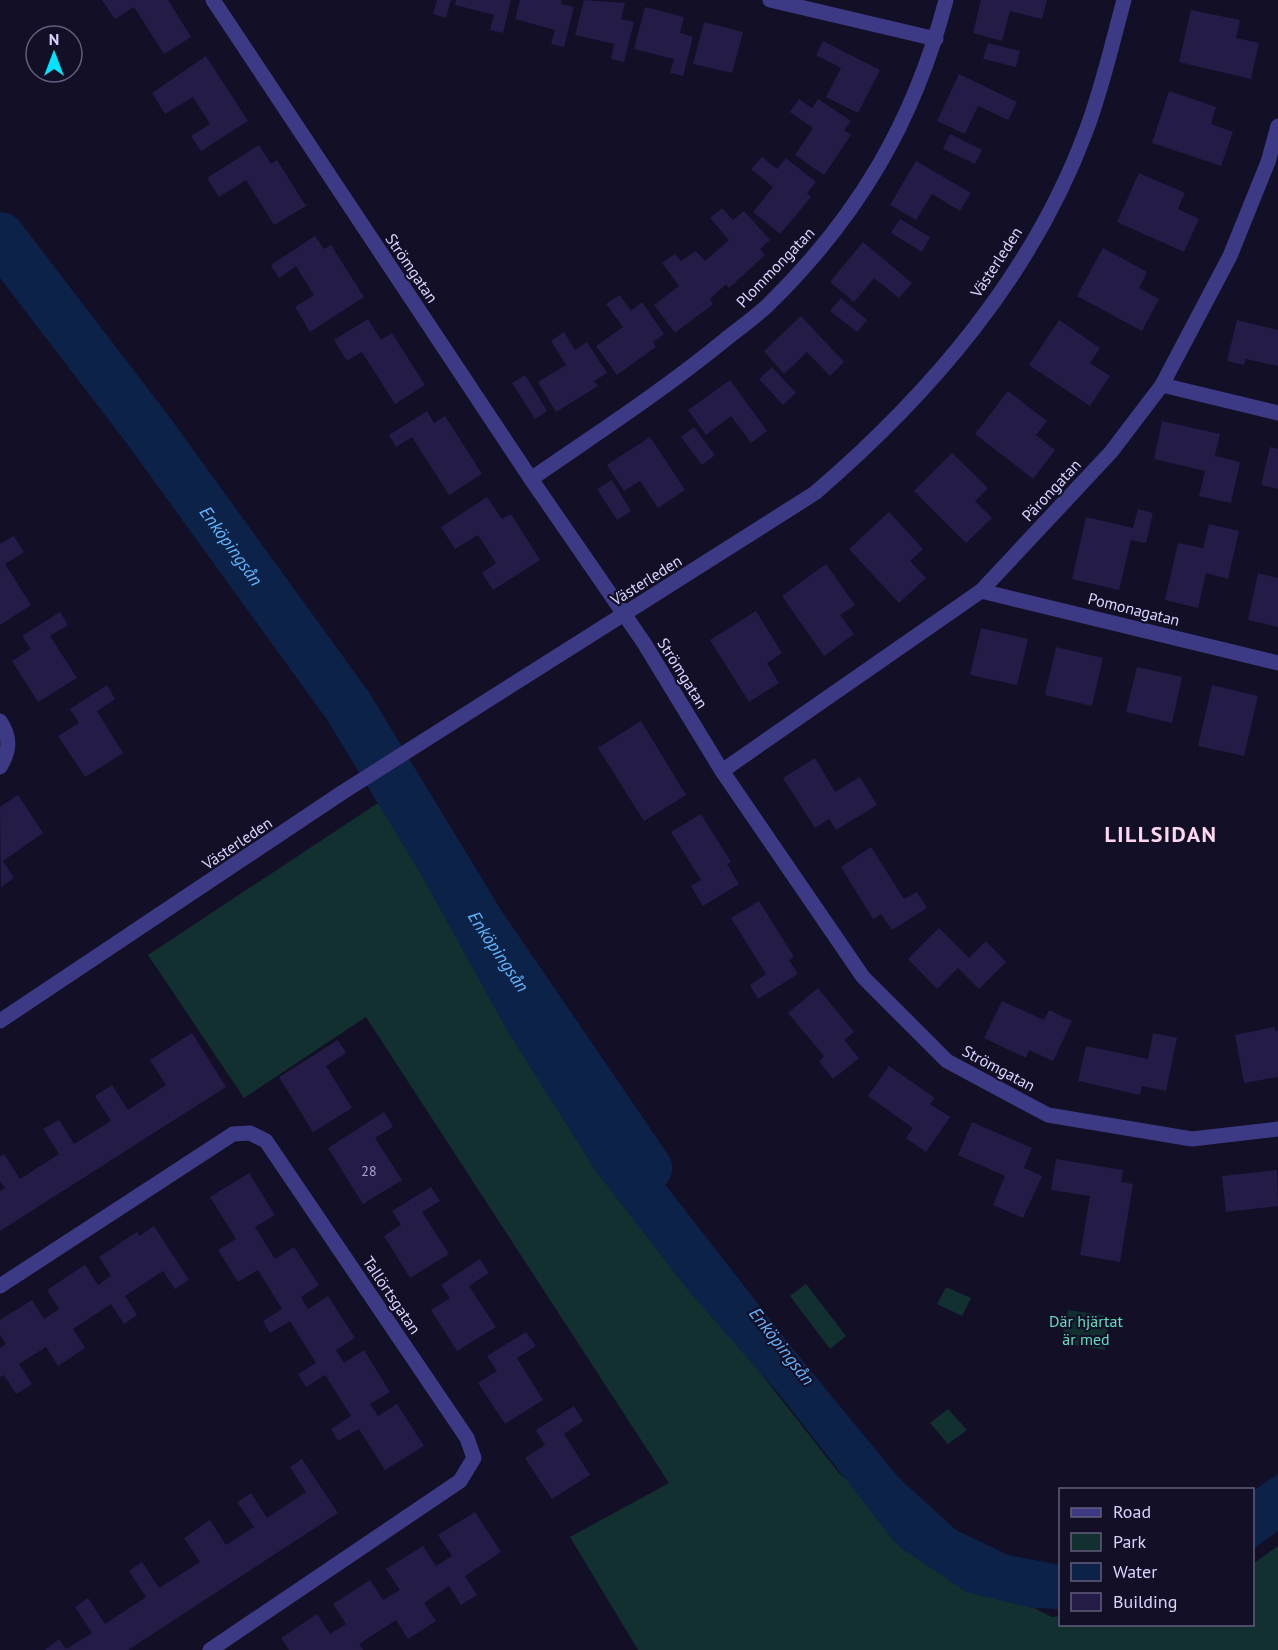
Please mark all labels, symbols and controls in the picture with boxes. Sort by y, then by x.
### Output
north arrow [24,24,84,84]
text: N [49,29,59,49]
street label: Plommongatan [732,223,818,311]
street label: Västerleden [965,223,1026,302]
street label: Strömgatan [381,229,443,307]
street label: Pärongatan [1017,455,1085,525]
water label: Enköpingsån [195,501,268,590]
street label: Västerleden [606,550,685,610]
street label: Pomonagatan [1086,588,1182,630]
street label: Strömgatan [653,634,713,712]
street label: Västerleden [197,812,276,874]
district label: LILLSIDAN [1104,820,1218,848]
water label: Enköpingsån [463,907,535,996]
street label: Strömgatan [959,1040,1039,1096]
house number: 28 [361,1162,377,1180]
street label: Tallörtsgatan [359,1252,425,1338]
water label: Enköpingsån [744,1302,820,1390]
park label: Där hjärtat är med [1049,1311,1123,1349]
legend [1059,1488,1254,1626]
text: Road [1113,1500,1151,1523]
text: Park [1113,1530,1146,1553]
text: Water [1113,1560,1157,1583]
text: Building [1113,1590,1177,1613]

